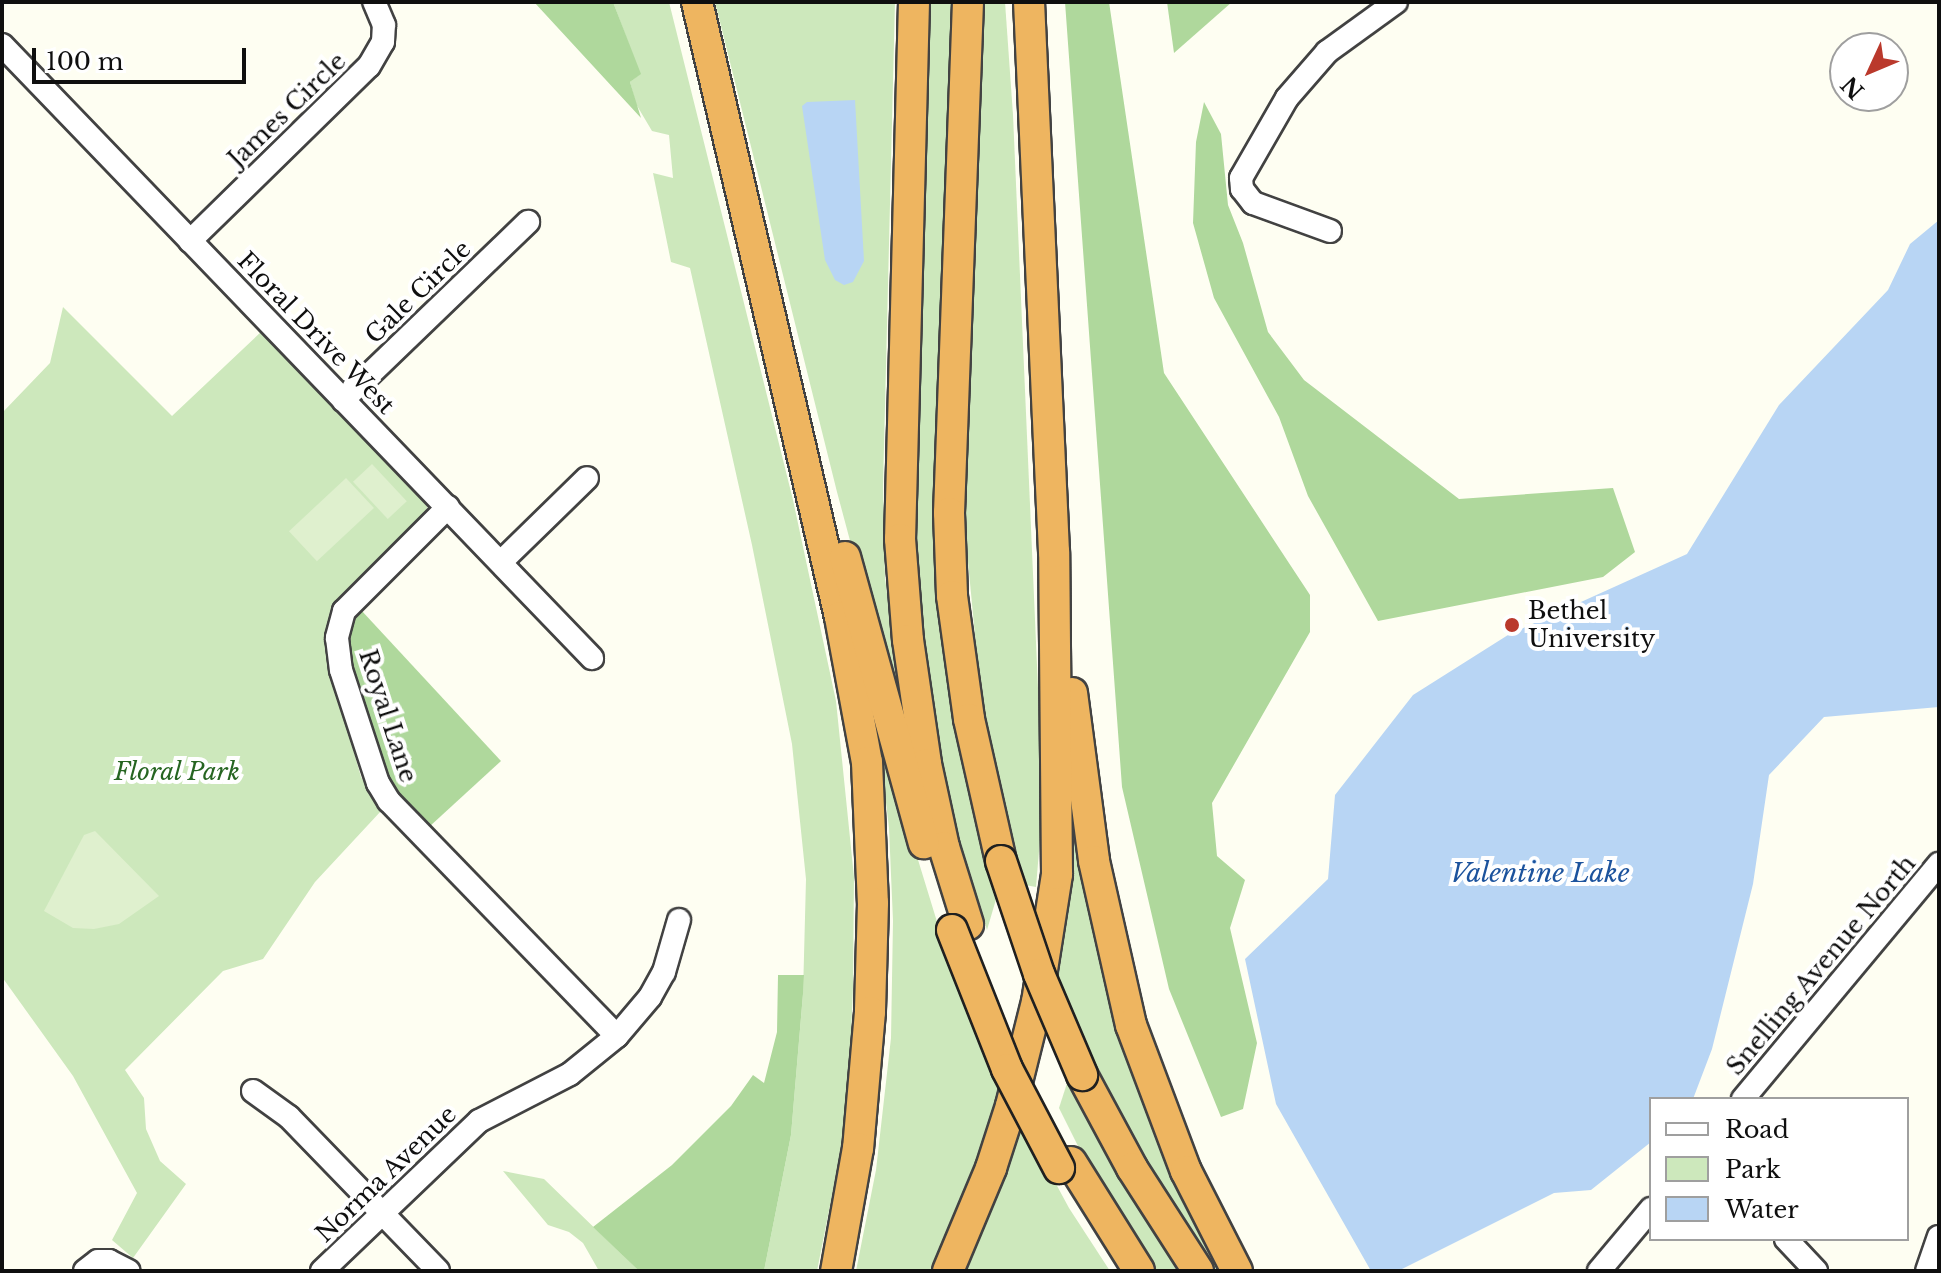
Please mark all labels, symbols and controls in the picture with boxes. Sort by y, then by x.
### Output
scale bar [36,32,250,82]
north arrow [1829,32,1909,112]
text: 100 m [46,47,124,76]
street label: James Circle [222,47,352,173]
text: N [1836,71,1870,104]
street label: Gale Circle [359,235,477,349]
street label: Floral Drive West [231,246,401,420]
place label: Bethel University [1528,597,1655,653]
marker: Bethel University [1503,616,1521,634]
street label: Royal Lane [353,646,423,786]
park label: Floral Park [114,758,240,786]
street label: Snelling Avenue North [1720,849,1922,1081]
water label: Valentine Lake [1450,858,1630,890]
legend [1649,1097,1909,1241]
street label: Norma Avenue [309,1099,463,1249]
text: Road [1725,1115,1789,1144]
text: Park [1725,1155,1781,1184]
text: Water [1725,1195,1799,1224]

